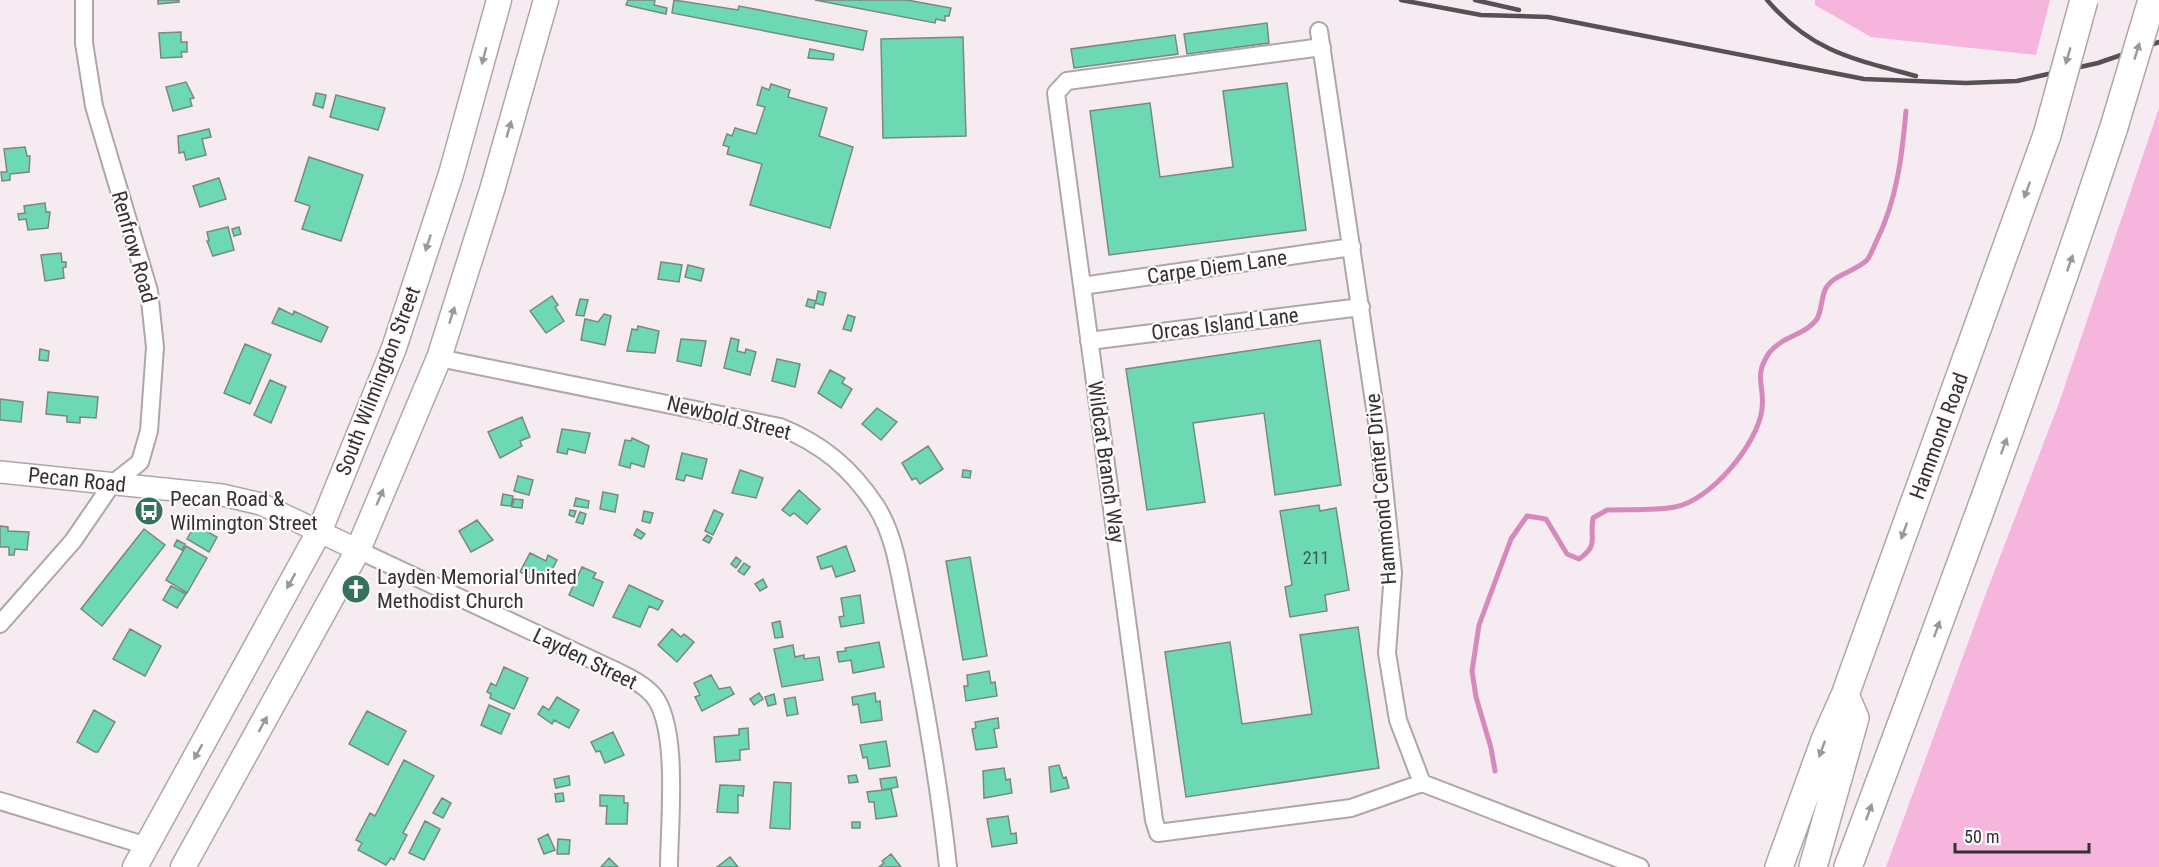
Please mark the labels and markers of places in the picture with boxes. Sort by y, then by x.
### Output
place label: Pecan Road & Wilmington Street [170,487,318,535]
bus stop icon: Pecan Road & Wilmington Street [133,495,165,527]
place label: Layden Memorial United Methodist Church [377,565,577,613]
church icon: Layden Memorial United Methodist Church [340,573,372,605]

